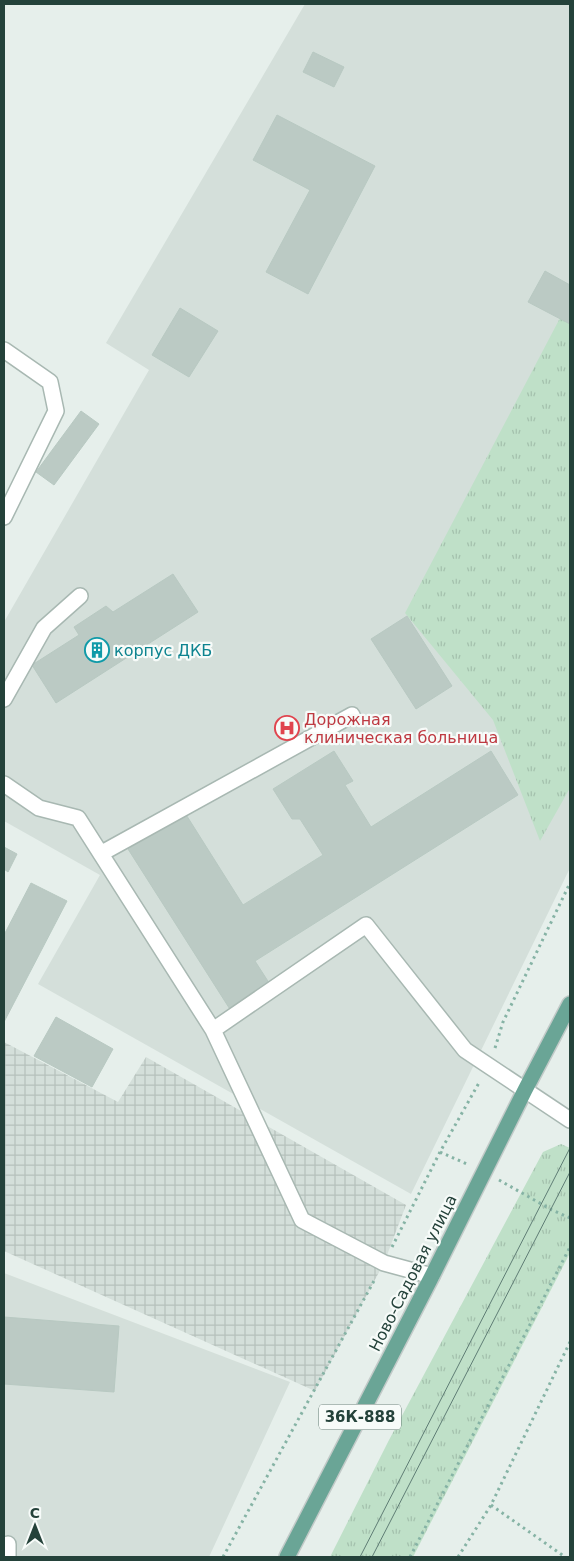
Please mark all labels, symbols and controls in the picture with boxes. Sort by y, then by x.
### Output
building icon: корпус ДКБ [84,637,110,663]
place label: корпус ДКБ [114,641,212,660]
place label: Дорожная клиническая больница [304,710,498,747]
hospital icon: Дорожная клиническая больница [274,715,300,741]
street label: Ново-Садовая улица [365,1191,461,1355]
road number: 36К-888 [319,1404,401,1430]
north arrow [10,1501,60,1551]
text: С [30,1505,40,1521]

